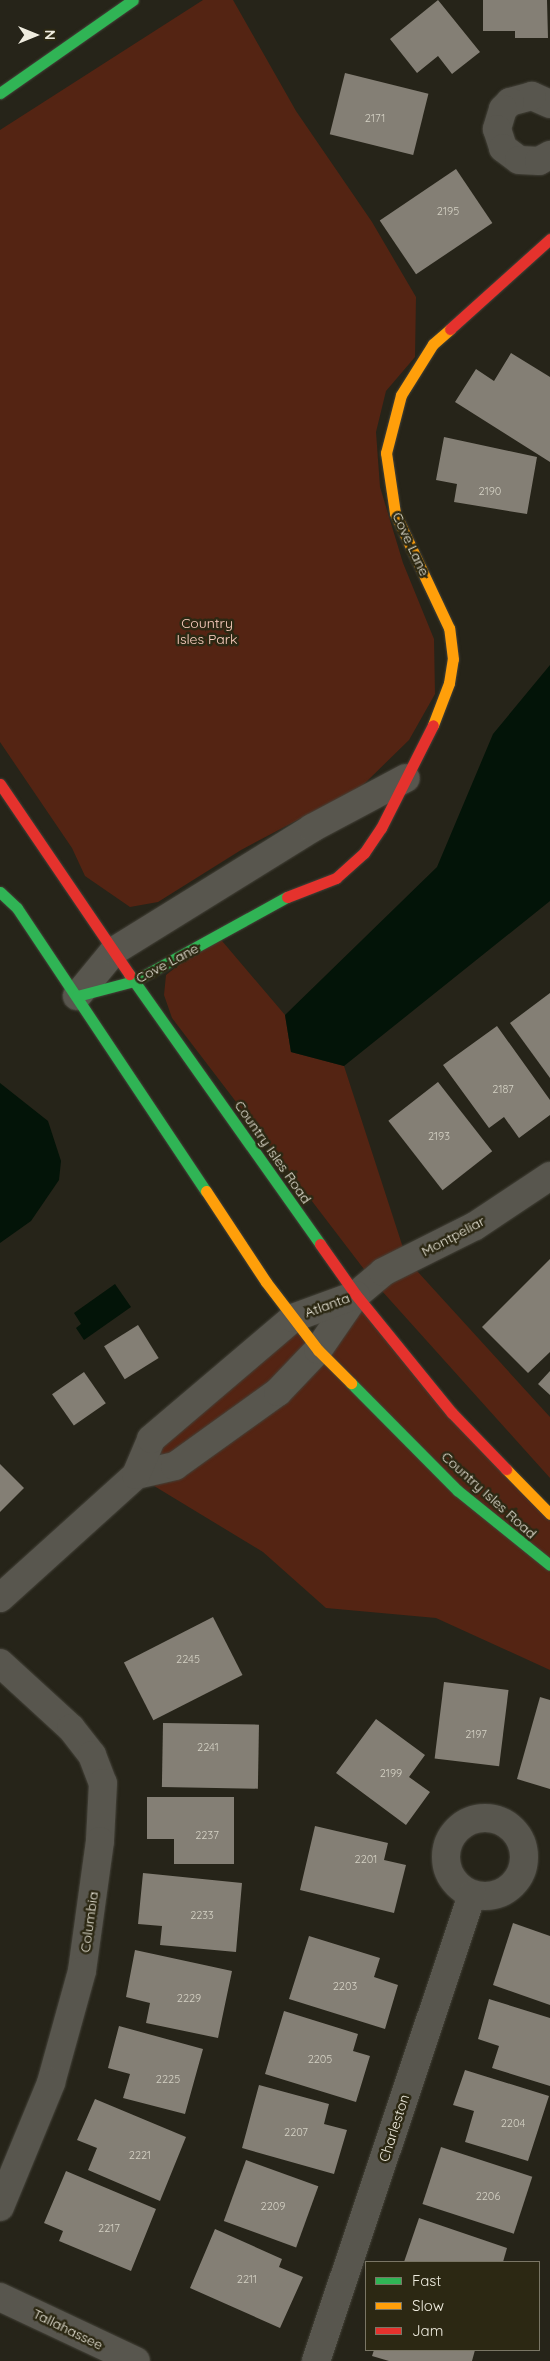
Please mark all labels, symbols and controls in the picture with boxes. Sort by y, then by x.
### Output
north arrow [10,10,60,60]
text: N [41,30,59,40]
house number: 2171 [365,111,385,125]
house number: 2195 [437,204,459,218]
house number: 2190 [479,484,501,498]
street label: Cove Lane [389,509,433,579]
park label: Country Isles Park [176,615,238,648]
street label: Cove Lane [133,939,201,987]
house number: 2187 [492,1082,514,1096]
street label: Country Isles Road [231,1097,315,1207]
house number: 2193 [428,1129,450,1143]
street label: Montpeliar [418,1212,488,1260]
street label: Atlanta [302,1289,352,1321]
street label: Country Isles Road [438,1448,540,1542]
house number: 2245 [176,1652,200,1666]
house number: 2197 [465,1727,487,1741]
house number: 2241 [197,1740,219,1754]
house number: 2199 [380,1766,402,1780]
house number: 2237 [195,1828,219,1842]
house number: 2201 [355,1852,377,1866]
street label: Columbia [76,1890,102,1954]
house number: 2233 [190,1908,214,1922]
house number: 2203 [333,1979,357,1993]
house number: 2229 [177,1991,201,2005]
house number: 2205 [308,2052,332,2066]
house number: 2225 [156,2072,180,2086]
street label: Charleston [375,2092,413,2164]
house number: 2204 [501,2116,525,2130]
house number: 2207 [284,2125,308,2139]
house number: 2221 [129,2148,151,2162]
house number: 2206 [476,2189,500,2203]
house number: 2209 [261,2199,285,2213]
house number: 2217 [98,2221,120,2235]
legend [365,2261,540,2351]
text: Fast [412,2271,441,2290]
house number: 2211 [237,2272,257,2286]
text: Slow [412,2296,444,2315]
street label: Tallahassee [30,2305,106,2353]
text: Jam [412,2321,443,2340]

